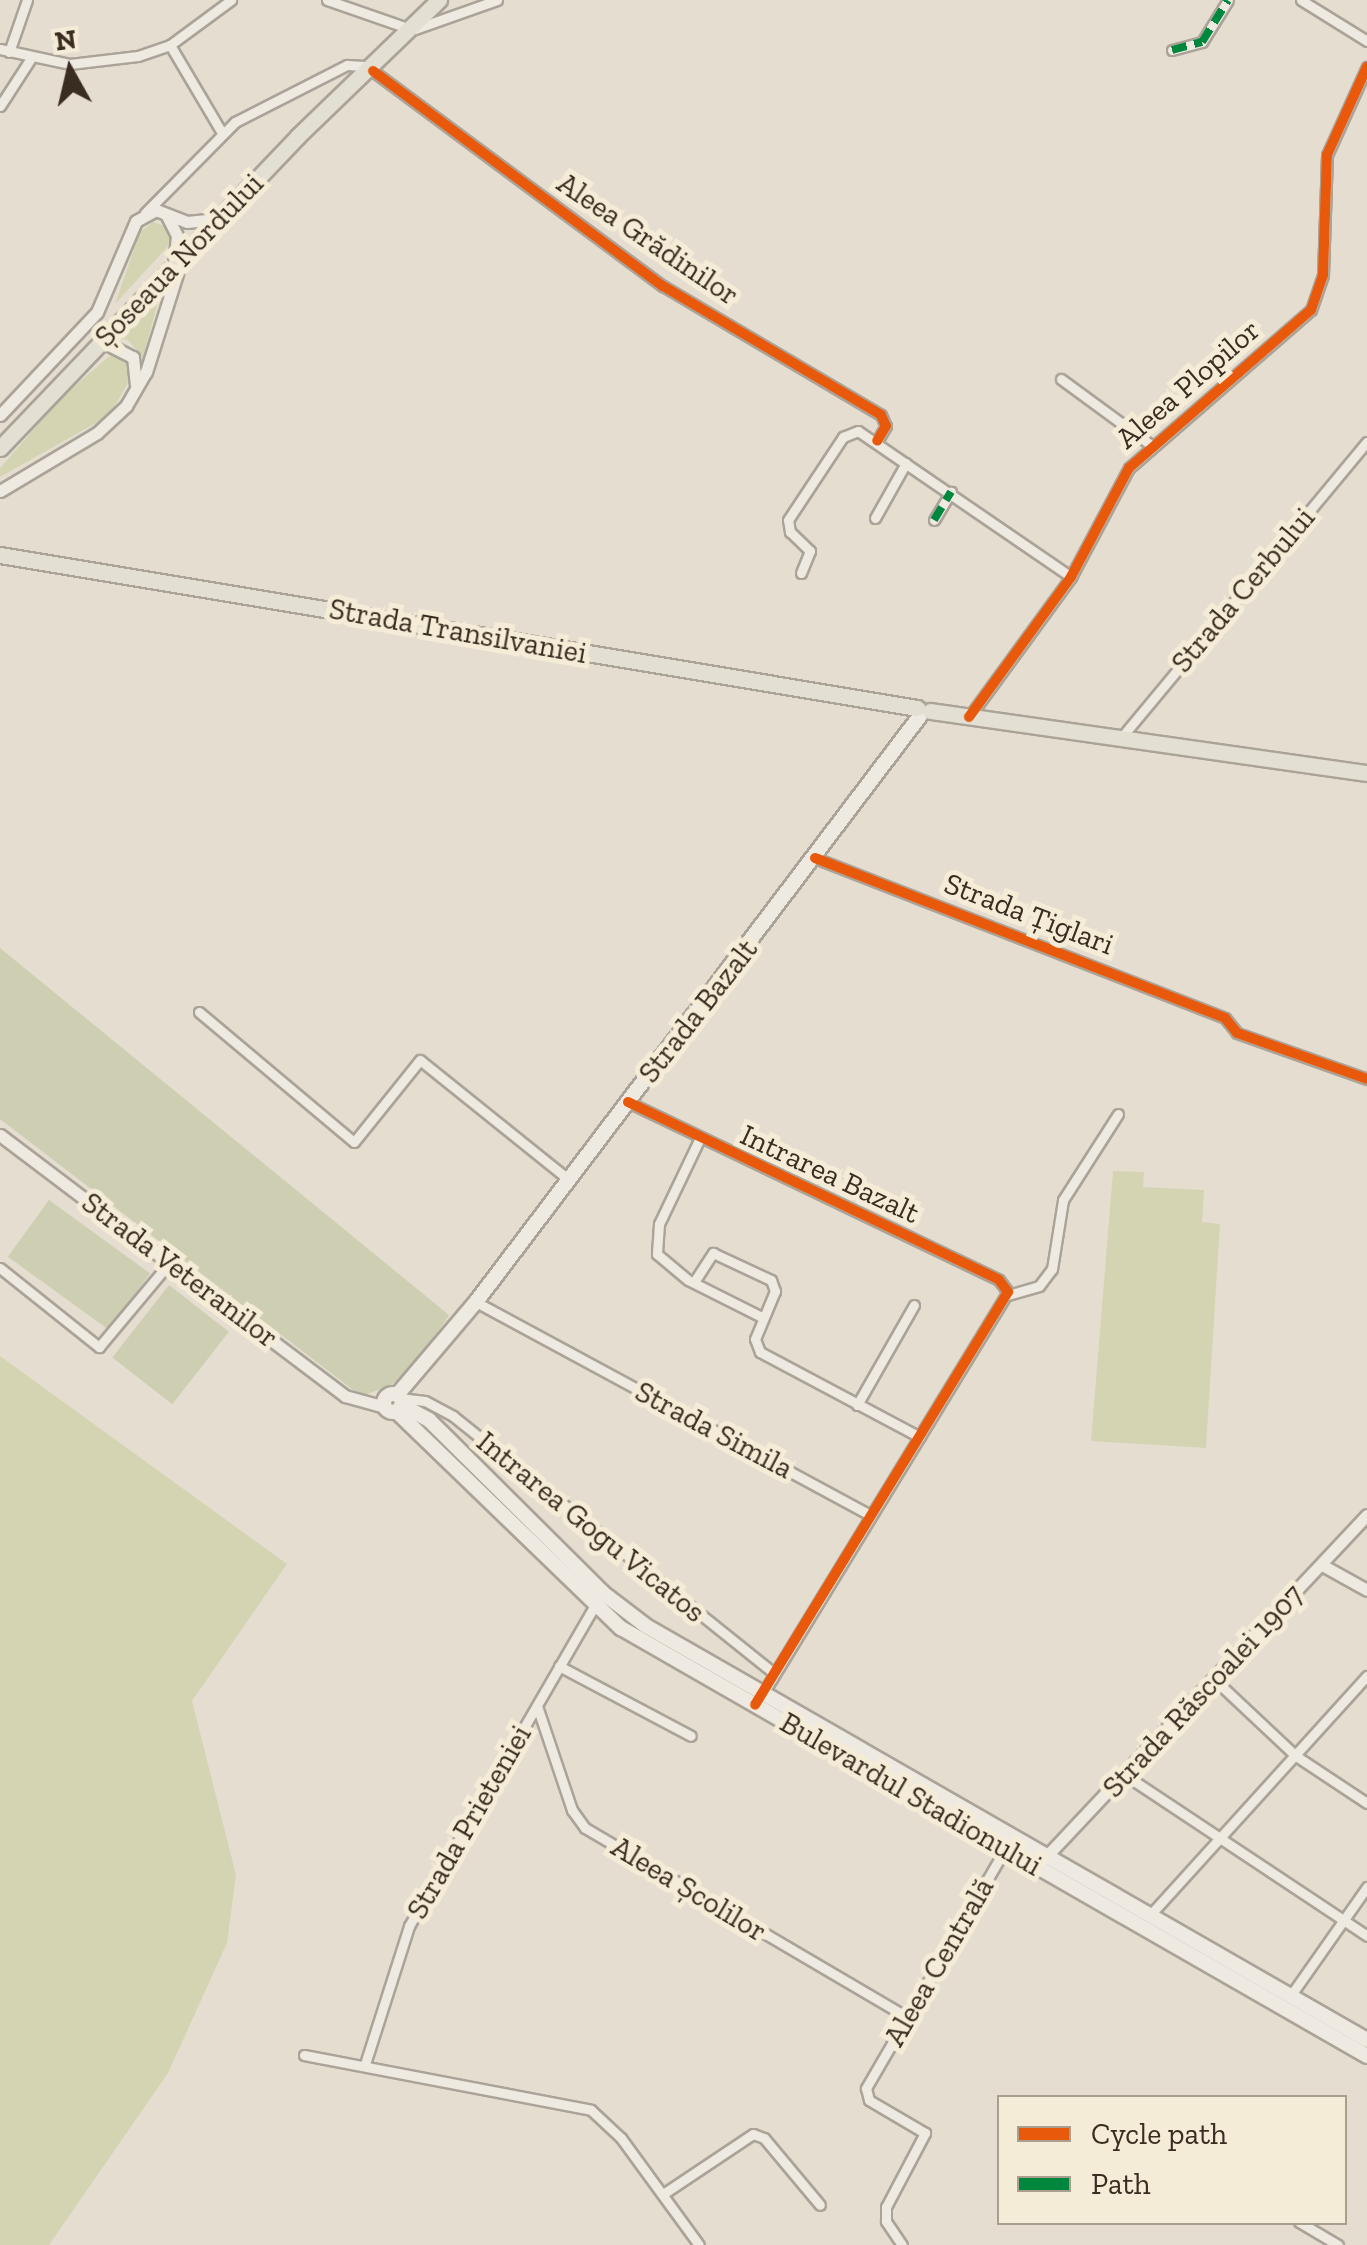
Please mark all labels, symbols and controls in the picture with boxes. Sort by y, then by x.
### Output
north arrow [20,20,120,120]
text: N [53,22,79,58]
street label: Aleea Grădinilor [550,165,746,313]
street label: Șoseaua Nordului [87,166,271,354]
street label: Aleea Plopilor [1109,312,1267,456]
street label: Strada Cerbului [1164,500,1322,680]
street label: Strada Transilvaniei [326,591,590,671]
street label: Strada Țiglari [939,865,1119,963]
street label: Strada Bazalt [631,932,765,1090]
street label: Intrarea Bazalt [735,1117,925,1231]
street label: Strada Veteranilor [74,1184,286,1356]
street label: Strada Simila [629,1373,799,1487]
street label: Intrarea Gogu Vicatos [469,1423,713,1631]
street label: Strada Răscoalei 1907 [1095,1577,1311,1805]
street label: Bulevardul Stadionului [774,1704,1048,1884]
street label: Strada Prieteniei [399,1719,539,1925]
street label: Aleea Școlilor [605,1829,773,1949]
street label: Aleea Centrală [876,1871,1002,2053]
legend [997,2095,1347,2225]
text: Cycle path [1091,2116,1227,2152]
text: Path [1091,2166,1150,2202]

